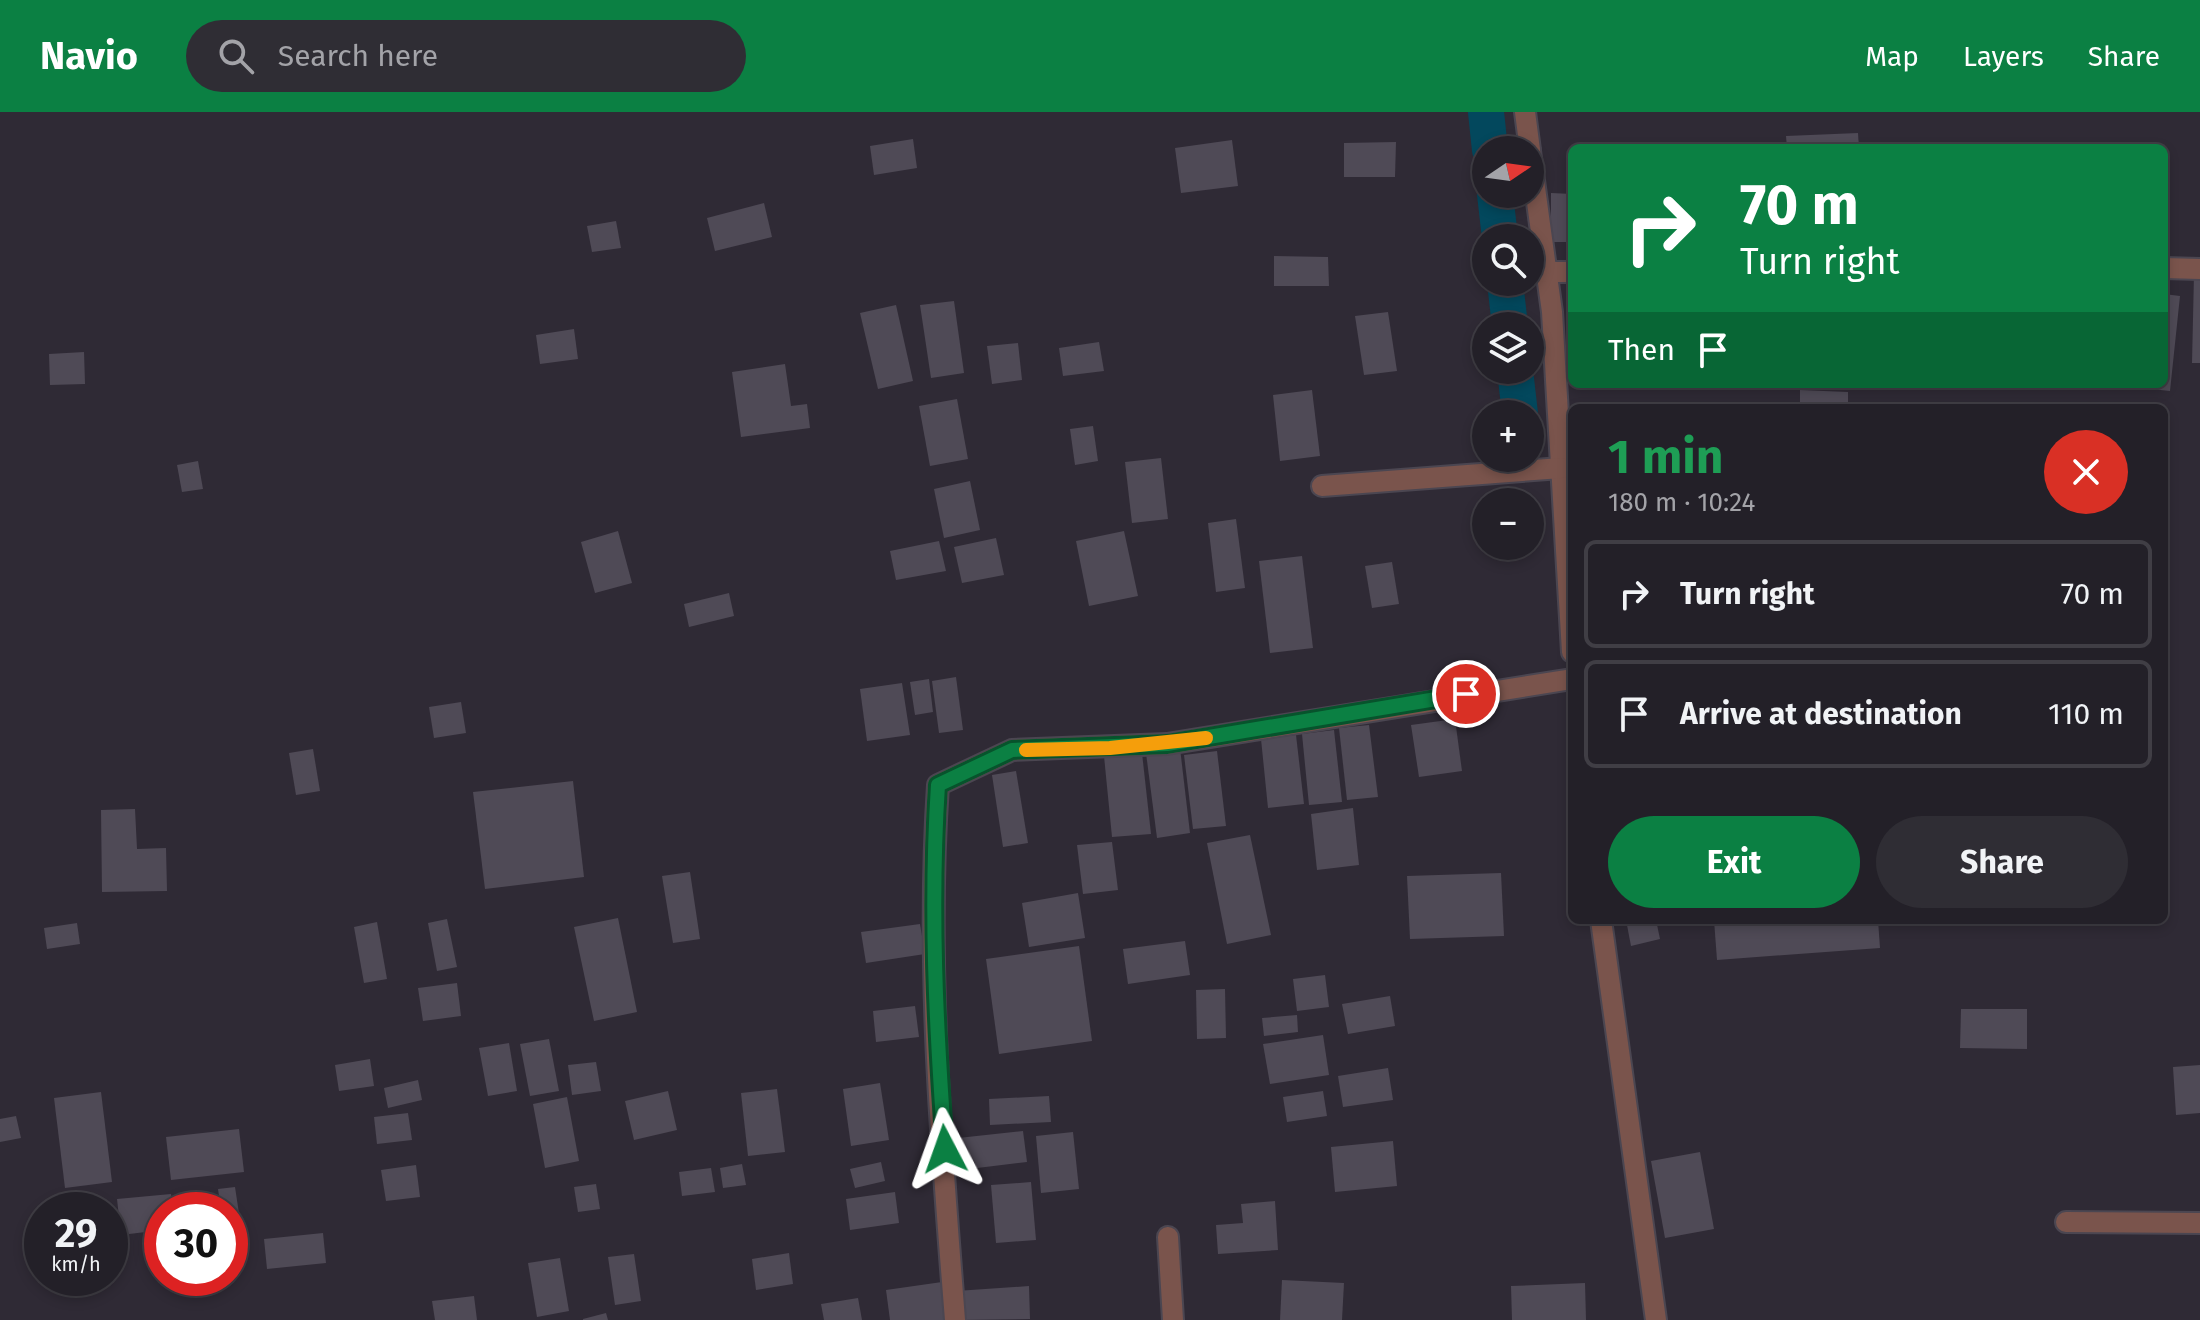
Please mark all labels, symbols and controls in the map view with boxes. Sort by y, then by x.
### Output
search box [186,20,746,92]
text: Navio [40,33,138,79]
icon: search [214,34,258,78]
text: Search here [278,38,438,74]
text: Map [1865,40,1919,73]
text: Layers [1963,40,2044,73]
text: Share [2088,40,2160,73]
north arrow [1472,136,1544,208]
map controls [1472,136,1544,560]
text: 70 m [1740,172,1859,239]
icon: right [1608,176,1712,280]
button: search [1472,224,1544,296]
text: Turn right [1740,240,1900,284]
button: layers [1472,312,1544,384]
icon: arrive [1691,328,1735,372]
text: Then [1608,332,1675,368]
button: + [1472,400,1544,472]
text: 1 min [1608,428,1723,486]
button: close [2044,430,2128,514]
text: 180 m · 10:24 [1608,487,1755,518]
button: − [1472,488,1544,560]
icon: right [1612,572,1656,616]
text: Turn right [1680,576,1815,612]
text: 70 m [2061,576,2124,612]
pin [1432,660,1500,728]
icon: arrive [1444,672,1488,716]
icon: arrive [1612,692,1656,736]
text: Arrive at destination [1680,696,1962,732]
text: 110 m [2048,696,2124,732]
button: Exit [1608,816,1860,908]
button: Share [1876,816,2128,908]
position arrow [903,1107,987,1191]
speed limit sign: 30 [144,1192,248,1296]
text: 29 [55,1210,97,1258]
text: km/h [51,1252,101,1276]

